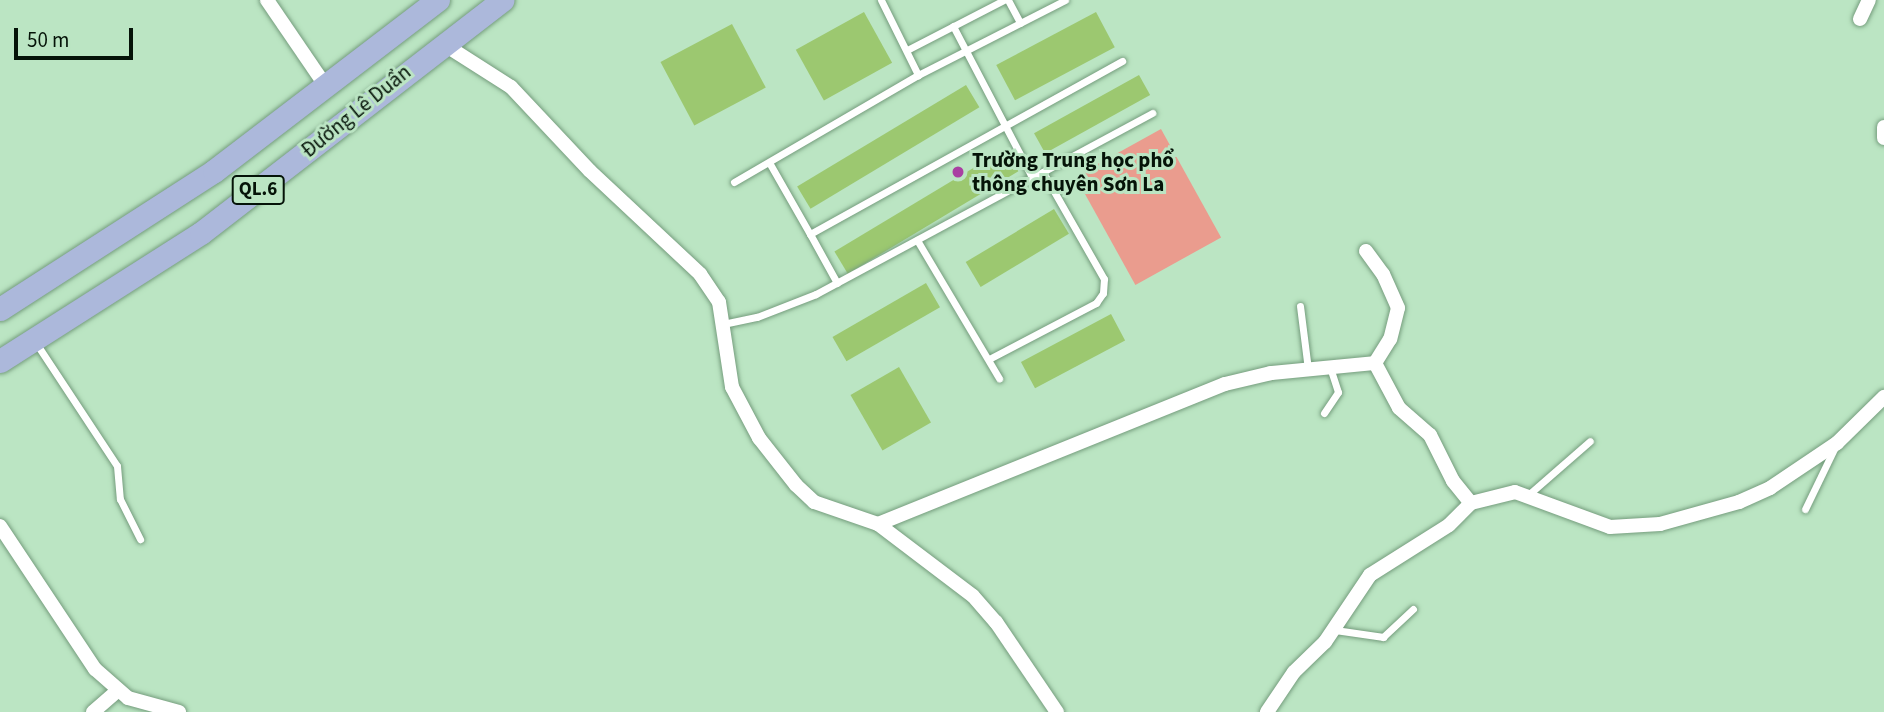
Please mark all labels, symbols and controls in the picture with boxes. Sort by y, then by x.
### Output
scale bar [18,14,136,58]
text: 50 m [27,25,69,55]
street label: Đường Lê Duẩn [296,59,416,163]
place label: Trường Trung học phổ thông chuyên Sơn La [972,147,1174,197]
marker: Trường Trung học phổ thông chuyên Sơn La [950,164,966,180]
road number: QL.6 [230,174,286,206]

